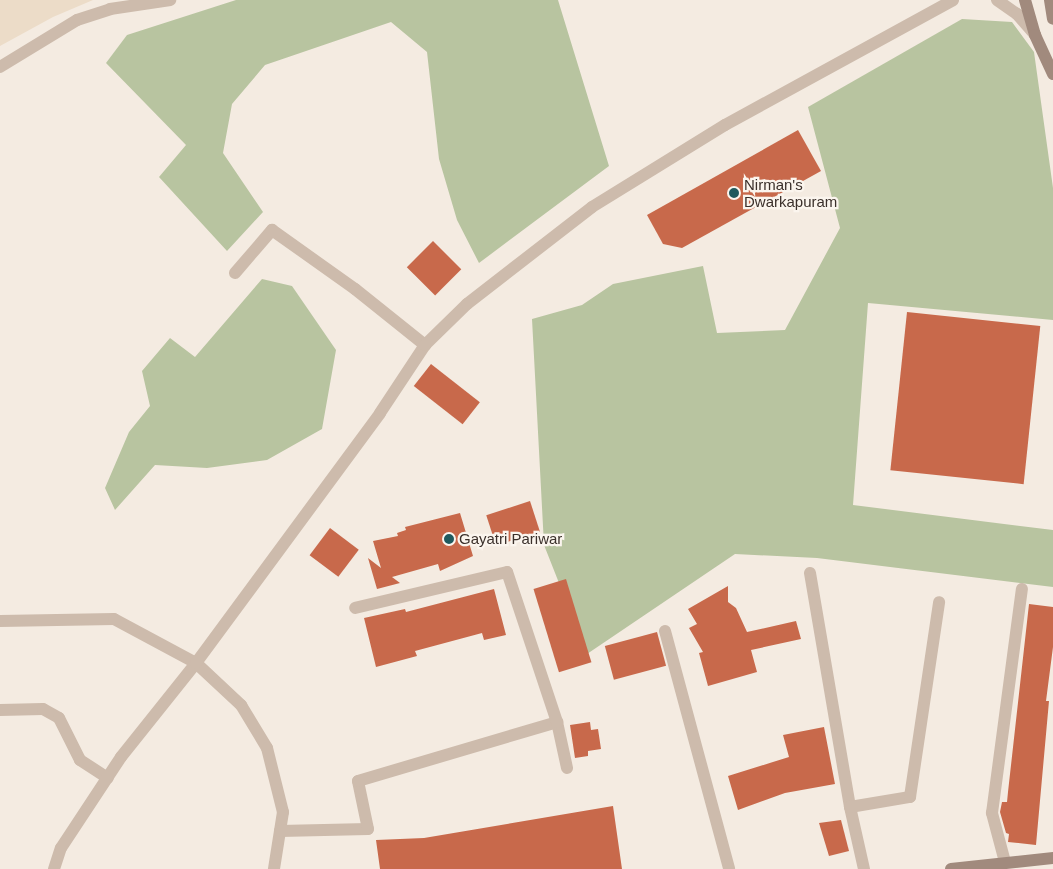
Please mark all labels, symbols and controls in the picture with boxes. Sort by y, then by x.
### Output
place label: Nirman's Dwarkapuram [744,175,837,210]
marker: Nirman's Dwarkapuram [728,187,740,199]
place label: Gayatri Pariwar [459,530,562,548]
marker: Gayatri Pariwar [443,533,455,545]

